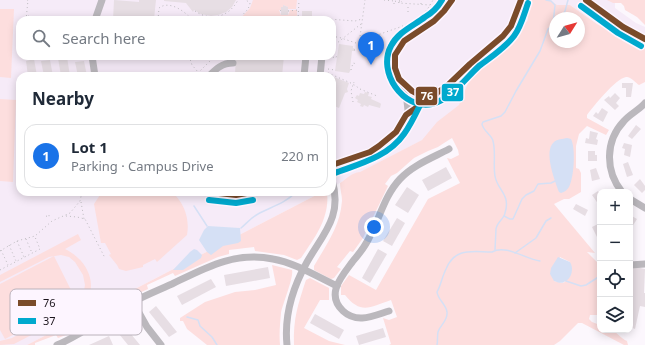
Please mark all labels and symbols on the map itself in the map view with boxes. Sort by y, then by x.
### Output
north arrow [549,12,585,48]
pin: 1 [358,32,384,65]
line badge: 37 [441,83,464,102]
text: 37 [447,84,459,99]
line badge: 76 [415,86,438,106]
text: 76 [421,88,433,103]
your location [364,217,384,237]
legend [10,289,142,335]
text: 76 [43,295,56,310]
text: 37 [43,313,56,328]

